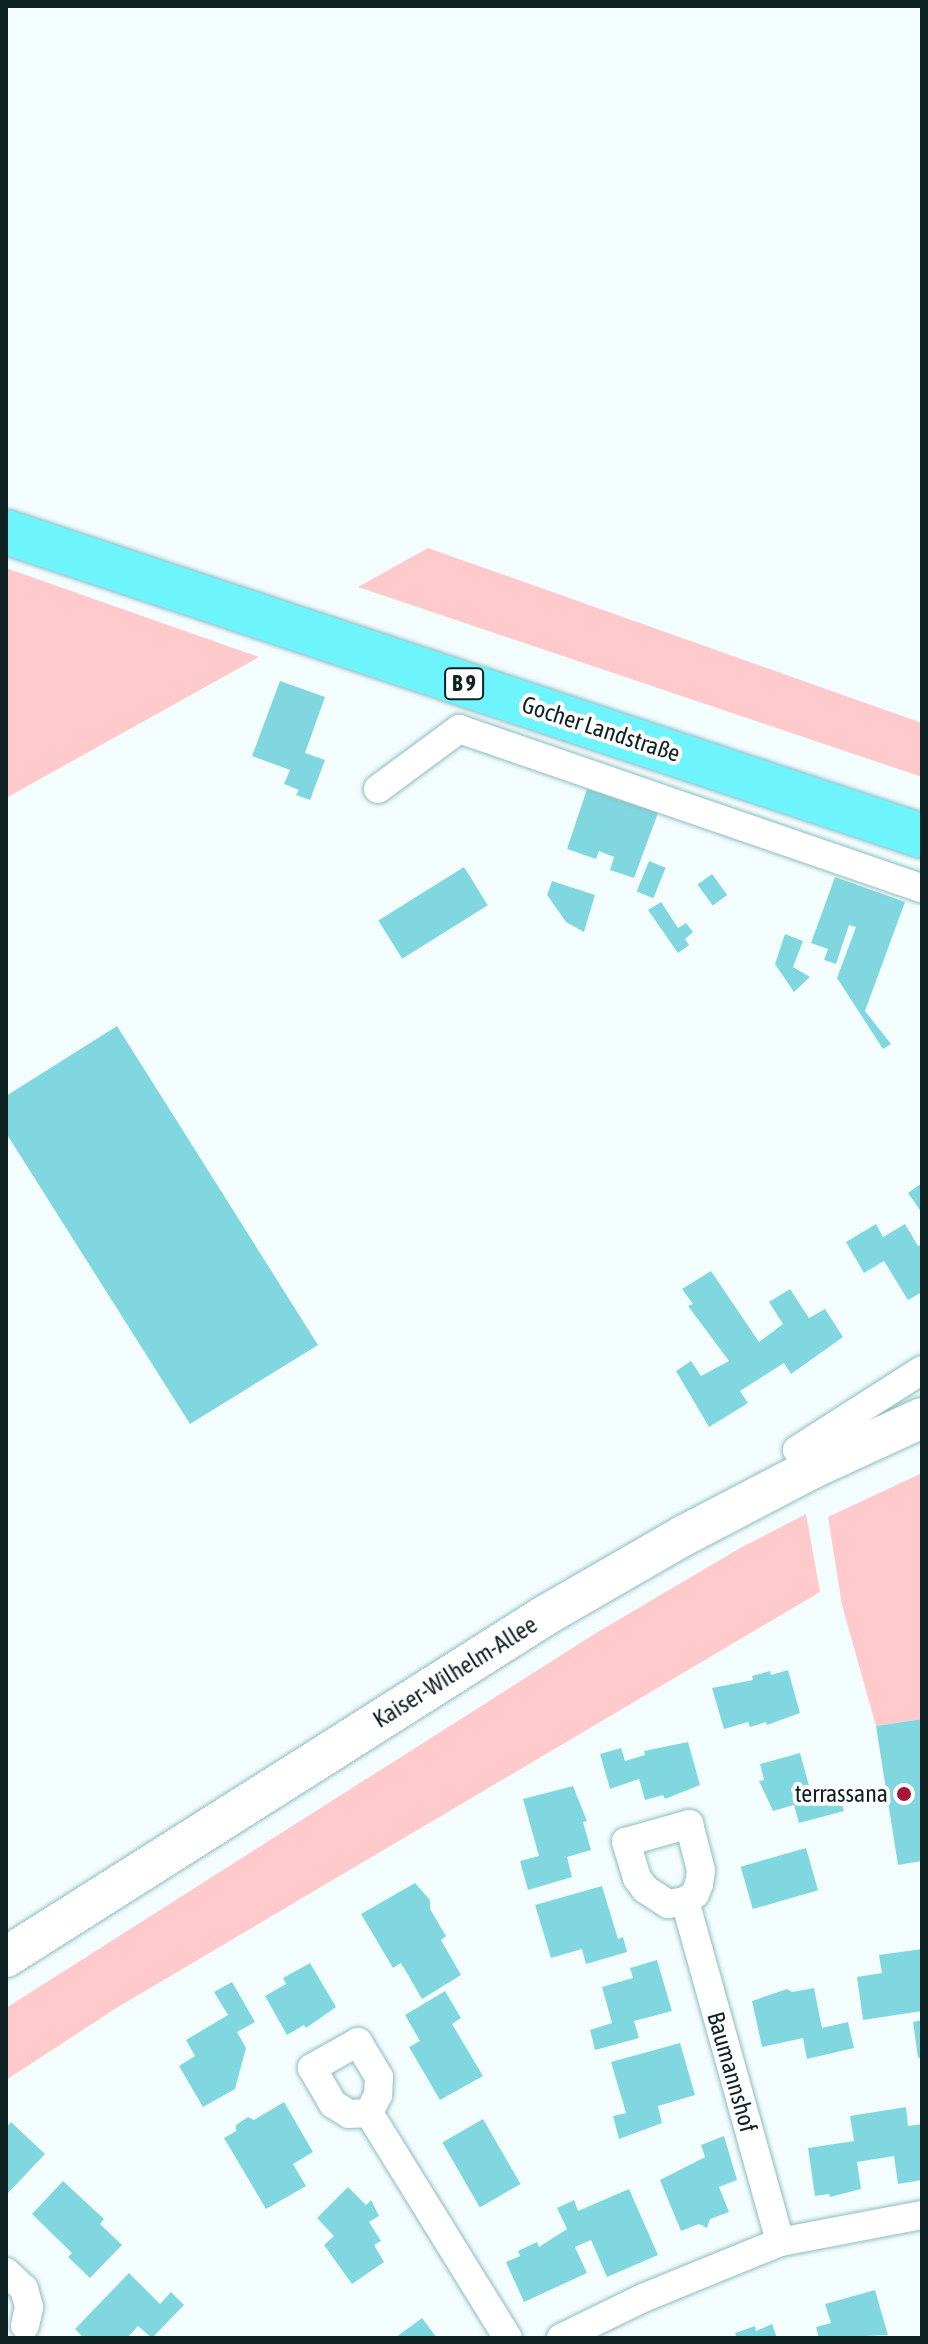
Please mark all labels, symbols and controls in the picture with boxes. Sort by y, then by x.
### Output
road number: B 9 [444,666,484,702]
street label: Gocher Landstraße [518,690,684,768]
street label: Kaiser-Wilhelm-Allee [368,1610,542,1734]
place label: terrassana [795,1780,888,1808]
marker: terrassana [895,1785,913,1803]
street label: Baumannshof [701,2008,763,2136]

